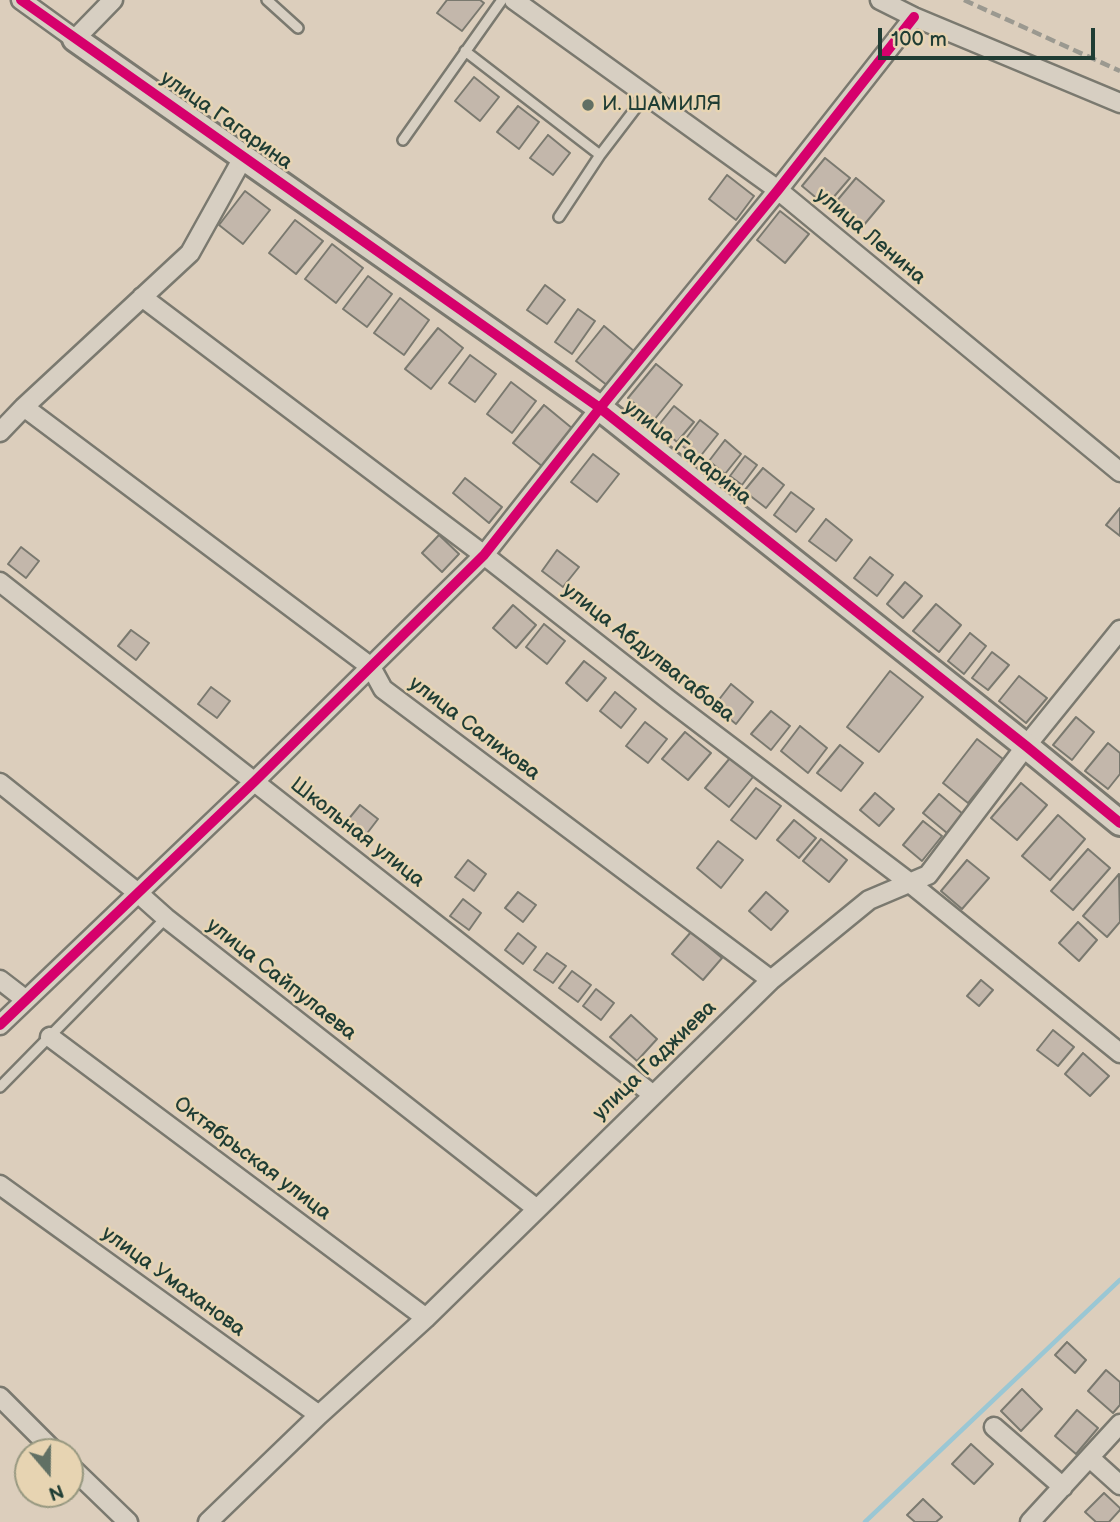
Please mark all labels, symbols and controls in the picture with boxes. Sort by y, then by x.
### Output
scale bar [882,14,1099,58]
text: 100 m [891,27,947,52]
street label: улица Гагарина [155,66,297,176]
place label: И. ШАМИЛЯ [602,92,722,118]
marker: И. ШАМИЛЯ [580,97,596,113]
street label: улица Ленина [810,183,930,291]
street label: улица Гагарина [618,395,756,511]
street label: улица Абдулвагабова [557,578,739,728]
street label: улица Салихова [403,671,545,787]
street label: Школьная улица [285,773,429,893]
street label: улица Сайпулаева [201,914,361,1046]
street label: улица Гаджиева [588,996,722,1126]
street label: Октябрьская улица [168,1092,336,1226]
street label: улица Умаханова [96,1221,250,1343]
north arrow [14,1438,84,1508]
text: N [45,1478,66,1505]

